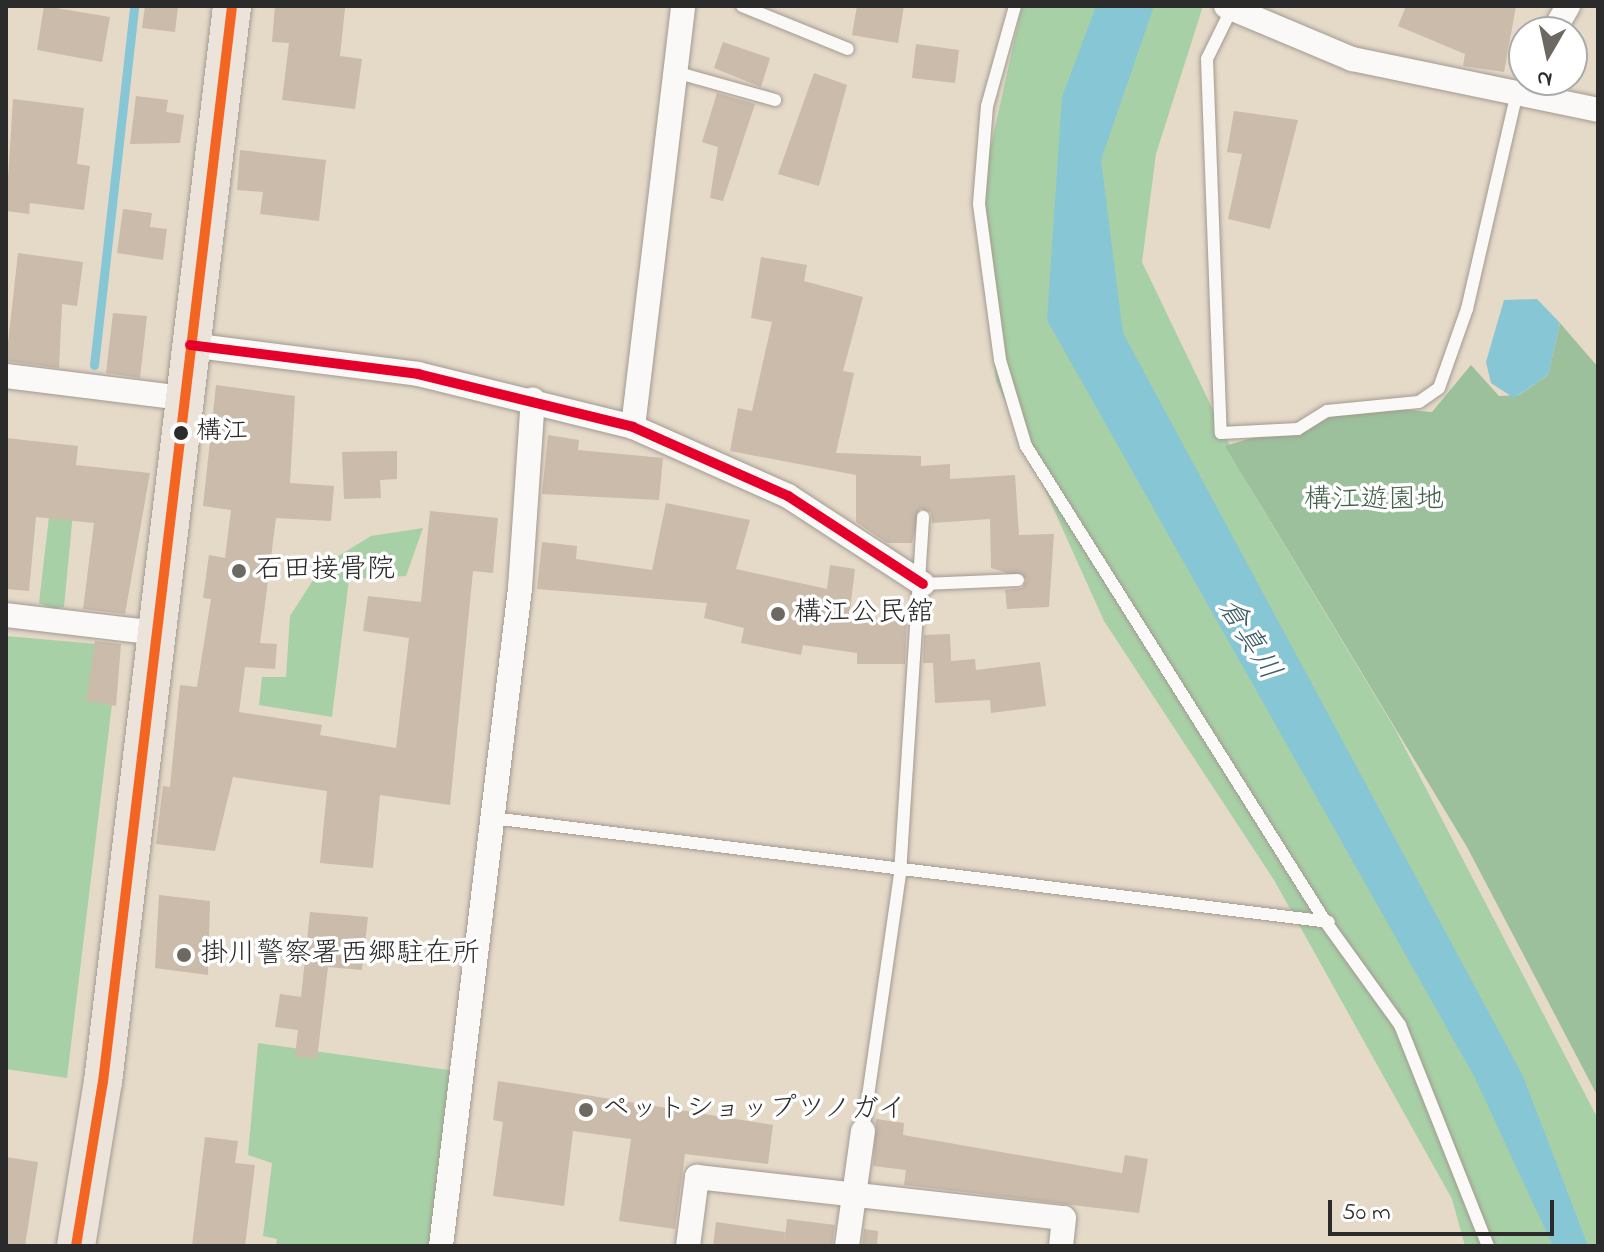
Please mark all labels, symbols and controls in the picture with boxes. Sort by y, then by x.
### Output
north arrow [1508,16,1588,96]
text: N [1535,61,1554,95]
place label: 構江 [196,417,248,449]
marker: 構江 [173,425,189,441]
park label: 構江遊園地 [1304,484,1444,518]
place label: 石田接骨院 [255,554,395,588]
marker: 石田接骨院 [230,562,248,580]
water label: 倉真川 [1209,592,1287,688]
place label: 構江公民舘 [794,597,934,631]
marker: 構江公民舘 [769,605,787,623]
place label: 掛川警察署西郷駐在所 [200,938,480,972]
marker: 掛川警察署西郷駐在所 [175,946,193,964]
place label: ペットショップツノガイ [602,1093,910,1127]
marker: ペットショップツノガイ [577,1101,595,1119]
scale bar [1332,1184,1558,1234]
text: 50 m [1342,1196,1391,1231]

